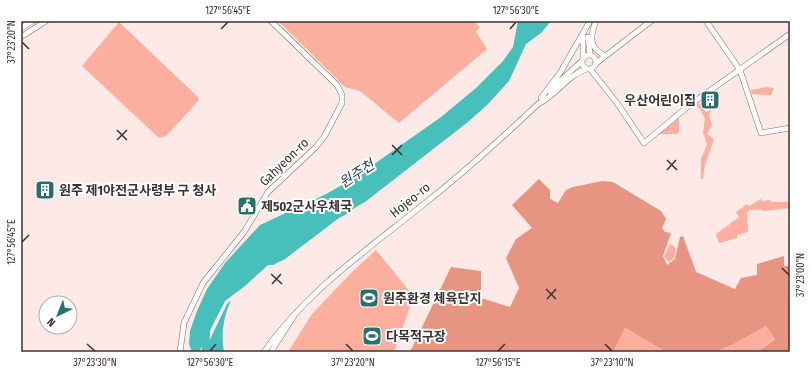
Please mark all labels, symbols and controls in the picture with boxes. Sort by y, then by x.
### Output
text: 127°56'45"E [205,5,251,17]
text: 127°56'30"E [493,5,540,17]
text: 37°23'20"N [6,20,18,64]
building icon: 우산어린이집 [699,89,721,111]
place label: 우산어린이집 [624,93,696,108]
street label: Gahyeon-ro [256,135,312,189]
water label: 원주천 [336,156,379,192]
building icon: 원주 제1야전군사령부 구 청사 [34,179,56,201]
street label: Hojeo-ro [387,179,433,221]
place label: 원주 제1야전군사령부 구 청사 [59,183,216,198]
public building icon: 제502군사우체국 [236,195,258,217]
place label: 제502군사우체국 [261,199,352,214]
text: 127°56'45"E [6,219,18,265]
text: 37°23'00"N [795,253,807,297]
sports icon: 원주환경 체육단지 [358,287,380,309]
place label: 원주환경 체육단지 [383,291,481,306]
north arrow [38,295,78,335]
text: N [45,315,58,329]
sports icon: 다목적구장 [361,325,383,347]
place label: 다목적구장 [386,329,446,344]
text: 37°23'30"N [73,357,117,369]
text: 127°56'30"E [187,357,234,369]
text: 37°23'20"N [331,357,375,369]
text: 127°56'15"E [475,357,521,369]
text: 37°23'10"N [590,357,634,369]

